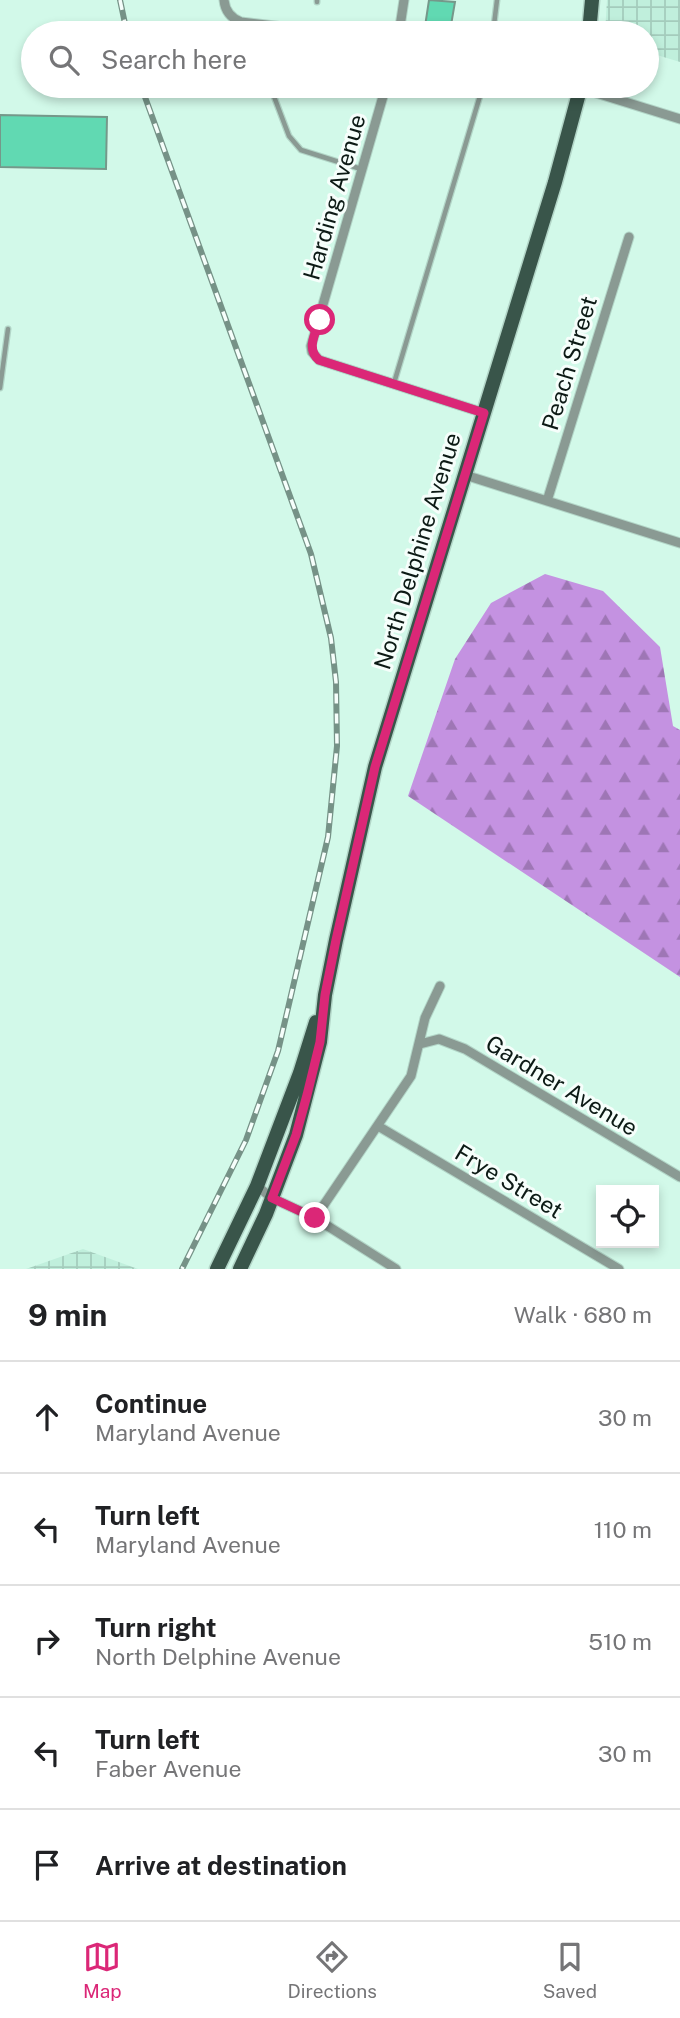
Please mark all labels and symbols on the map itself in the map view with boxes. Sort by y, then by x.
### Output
street label: Harding Avenue [297,111,371,283]
street label: Peach Street [536,293,602,433]
route start [304,304,335,335]
street label: North Delphine Avenue [368,429,466,673]
street label: Gardner Avenue [481,1029,643,1141]
street label: Frye Street [450,1138,568,1224]
route end [299,1202,330,1233]

